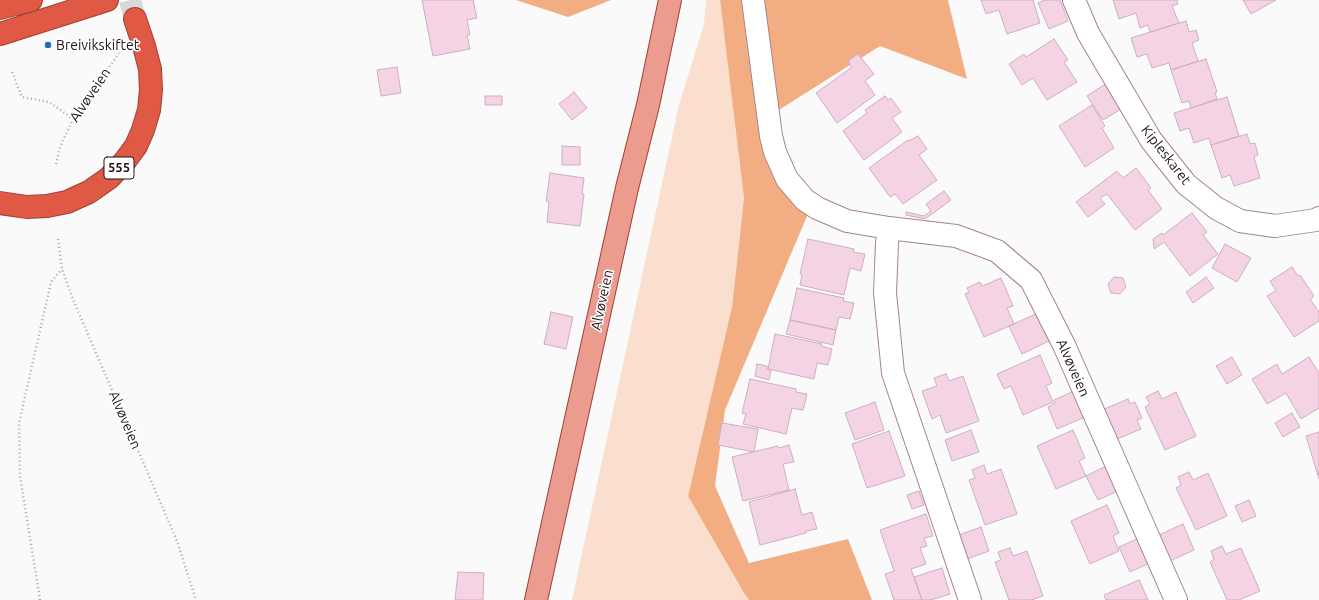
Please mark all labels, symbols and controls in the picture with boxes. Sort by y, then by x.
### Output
place label: Breivikskiftet [56,37,139,53]
marker: Breivikskiftet [43,40,53,50]
street label: Alvøveien [66,65,114,125]
street label: Kipleskaret [1138,122,1194,188]
road number: 555 [104,157,134,179]
street label: Alvøveien [587,268,617,332]
street label: Alvøveien [1053,337,1093,399]
street label: Alvøveien [105,388,145,452]

